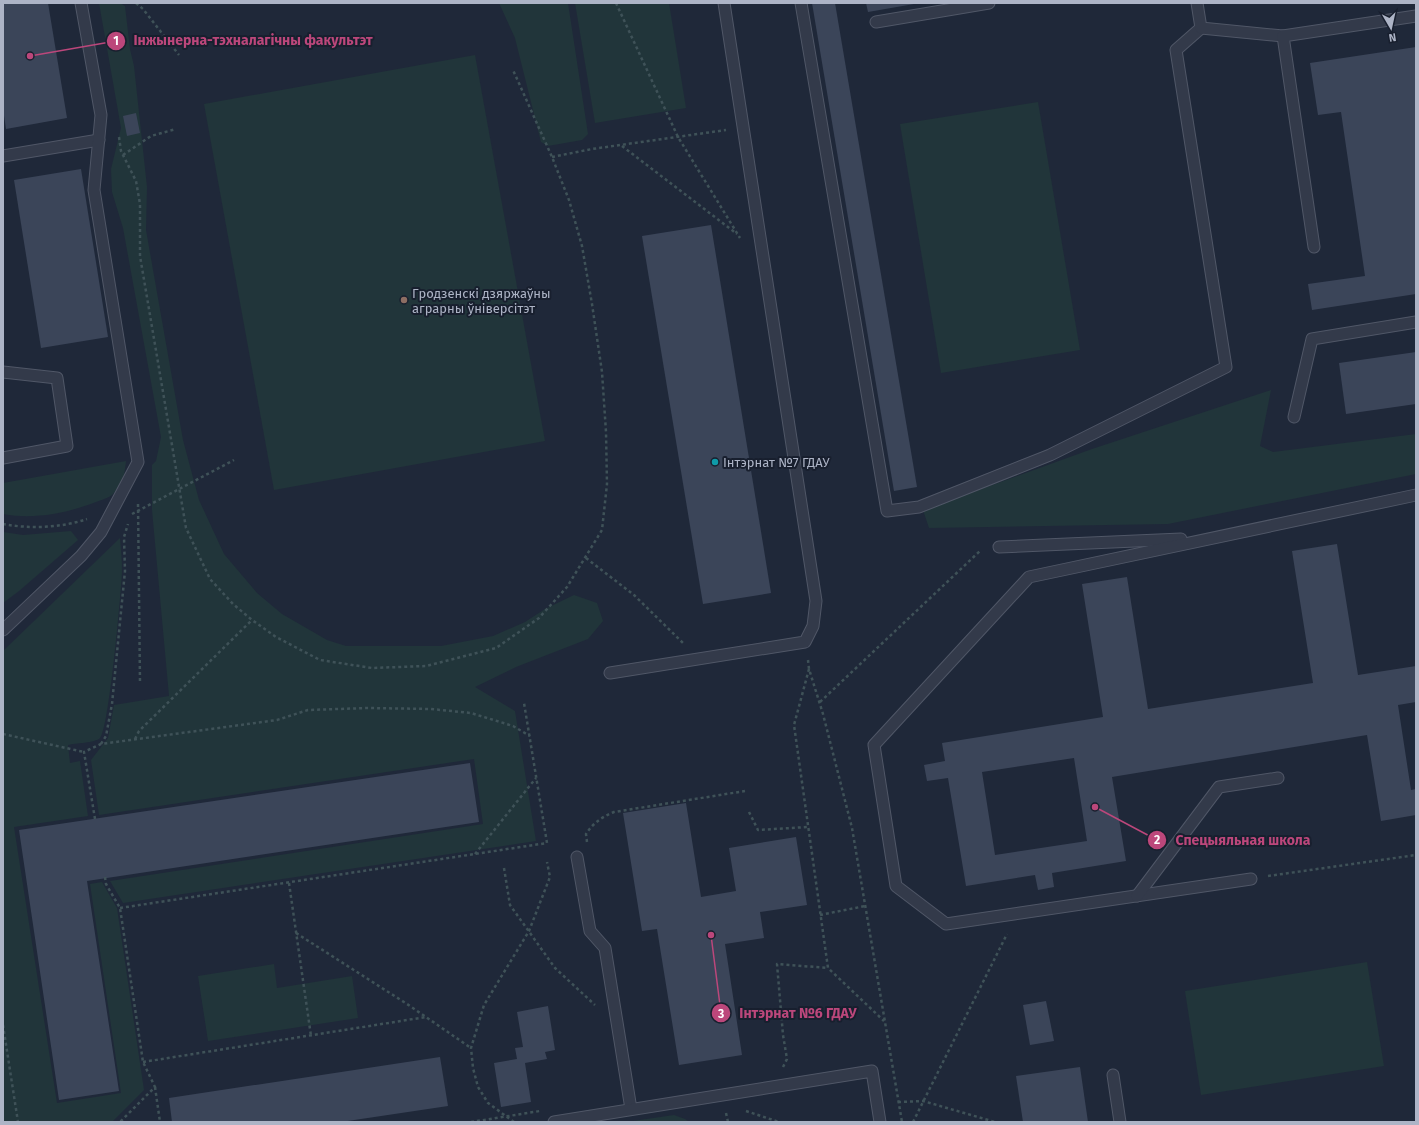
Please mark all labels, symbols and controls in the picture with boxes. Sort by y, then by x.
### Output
north arrow [1371,8,1411,48]
callout: Інжынерна-тэхналагічны факультэт [106,28,381,54]
text: N [1388,30,1397,44]
text: Інжынерна-тэхналагічны факультэт [133,32,373,49]
text: 1 [113,34,119,48]
place label: Гродзенскі дзяржаўны аграрны ўніверсітэт [412,286,551,316]
marker: Гродзенскі дзяржаўны аграрны ўніверсітэт [399,295,409,305]
place label: Інтэрнат №7 ГДАУ [723,455,831,470]
marker: Інтэрнат №7 ГДАУ [710,457,720,467]
callout: Спецыяльная школа [1147,827,1318,853]
text: Спецыяльная школа [1176,832,1311,849]
text: 2 [1154,833,1160,847]
callout: Інтэрнат №6 ГДАУ [711,1000,865,1026]
text: Інтэрнат №6 ГДАУ [739,1005,858,1022]
text: 3 [717,1007,724,1021]

